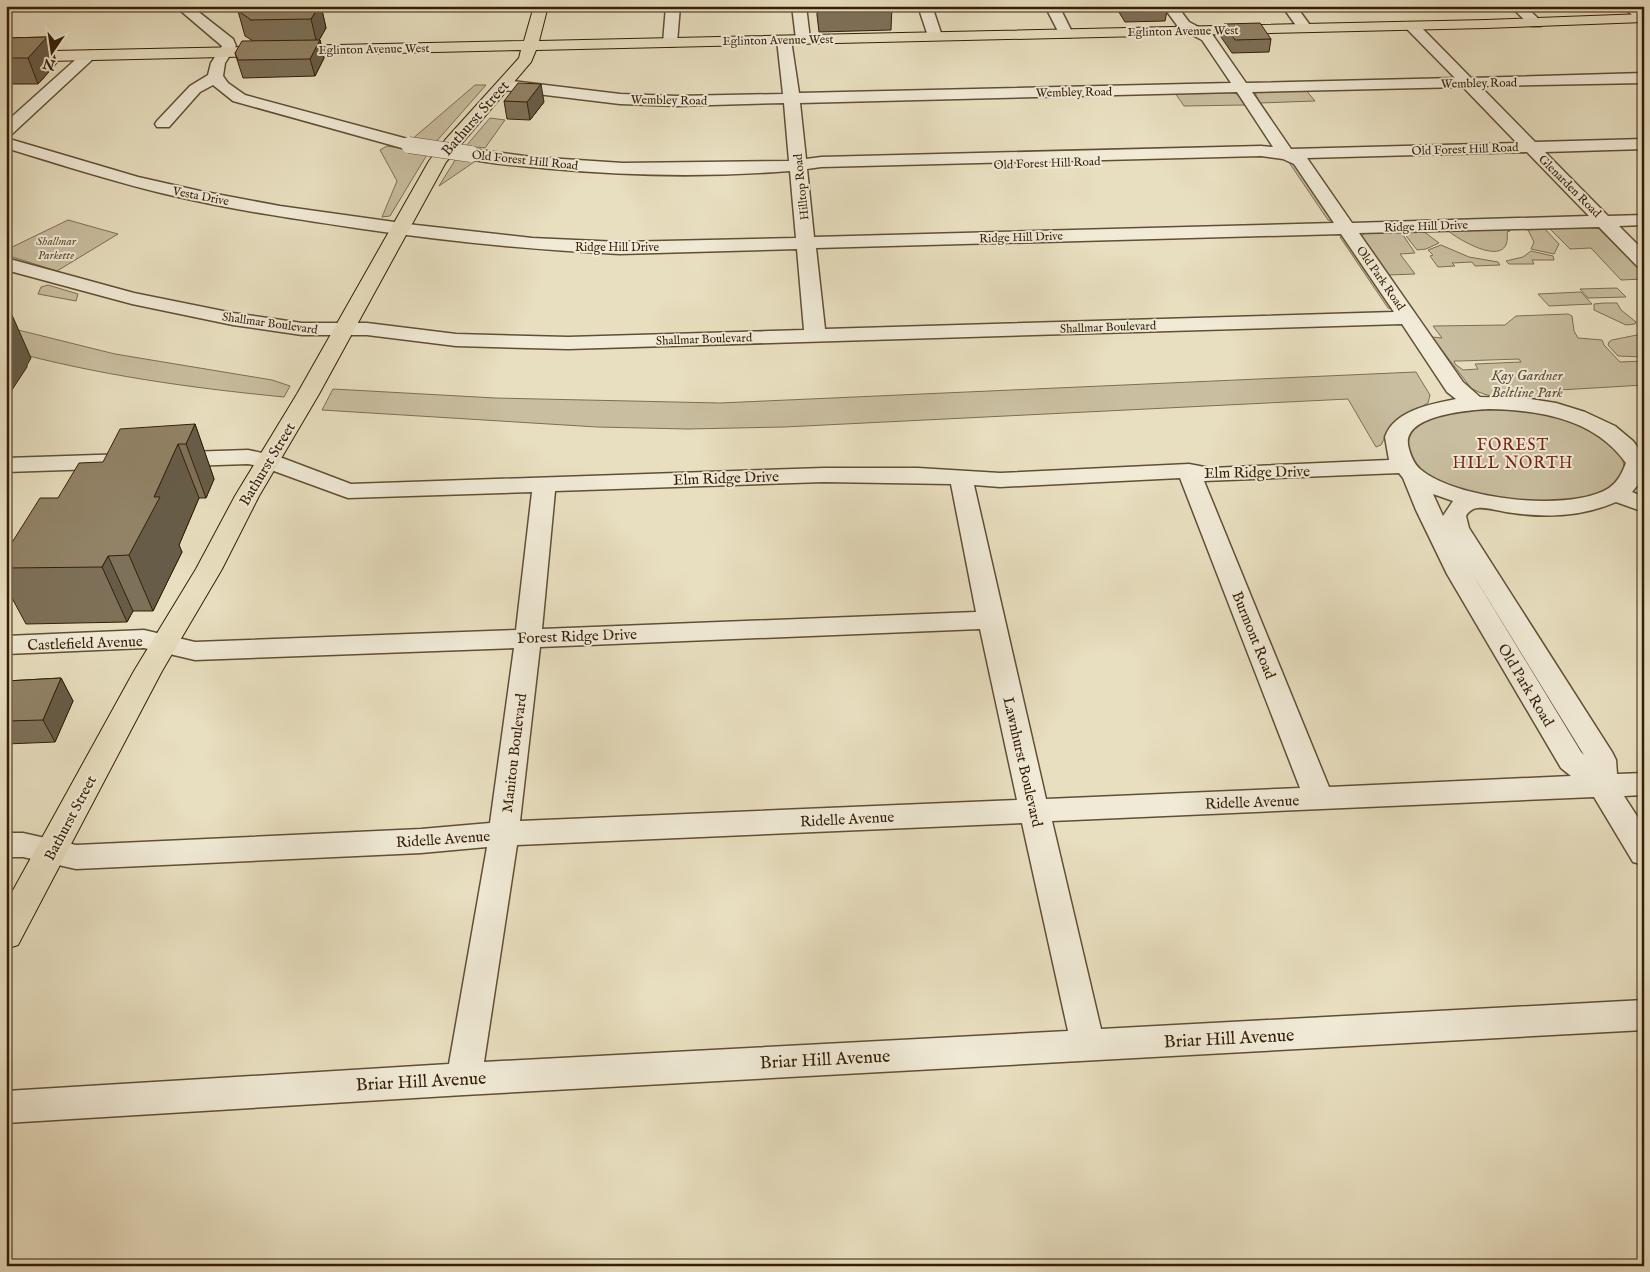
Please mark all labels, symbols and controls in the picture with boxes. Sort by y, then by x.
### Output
street label: Eglinton Avenue West [1127,23,1239,40]
north arrow [28,28,78,78]
street label: Eglinton Avenue West [722,32,834,49]
street label: Eglinton Avenue West [318,41,430,58]
text: N [41,54,58,74]
street label: Wembley Road [1441,75,1518,92]
street label: Bathurst Street [437,77,513,160]
street label: Wembley Road [1036,84,1113,101]
street label: Wembley Road [631,92,708,109]
street label: Old Forest Hill Road [1411,140,1519,159]
street label: Old Forest Hill Road [471,147,579,174]
street label: Hilltop Road [790,152,813,221]
street label: Glenarden Road [1535,152,1604,221]
street label: Old Forest Hill Road [993,154,1101,173]
street label: Vesta Drive [171,184,231,209]
street label: Ridge Hill Drive [1384,218,1469,235]
street label: Ridge Hill Drive [979,229,1064,246]
park label: Shallmar Parkette [36,234,77,263]
street label: Ridge Hill Drive [575,240,659,255]
street label: Old Park Road [1353,243,1409,314]
street label: Shallmar Boulevard [221,309,319,338]
street label: Shallmar Boulevard [1060,318,1157,337]
street label: Shallmar Boulevard [656,330,753,349]
park label: Kay Gardner Beltline Park [1490,366,1564,402]
street label: Bathurst Street [235,419,300,509]
district label: FOREST HILL NORTH [1453,436,1573,474]
street label: Elm Ridge Drive [1204,462,1310,483]
street label: Elm Ridge Drive [673,467,779,490]
street label: Burmont Road [1227,588,1280,683]
street label: Forest Ridge Drive [517,625,637,648]
street label: Castlefield Avenue [27,632,143,655]
street label: Old Park Road [1493,640,1558,731]
street label: Manitou Boulevard [498,691,531,814]
street label: Lawnhurst Boulevard [998,695,1047,830]
street label: Bathurst Street [40,772,101,864]
street label: Ridelle Avenue [1205,791,1300,814]
street label: Ridelle Avenue [799,808,895,831]
street label: Ridelle Avenue [395,827,491,852]
street label: Briar Hill Avenue [1163,1025,1295,1054]
street label: Briar Hill Avenue [759,1046,891,1075]
street label: Briar Hill Avenue [355,1068,487,1097]

